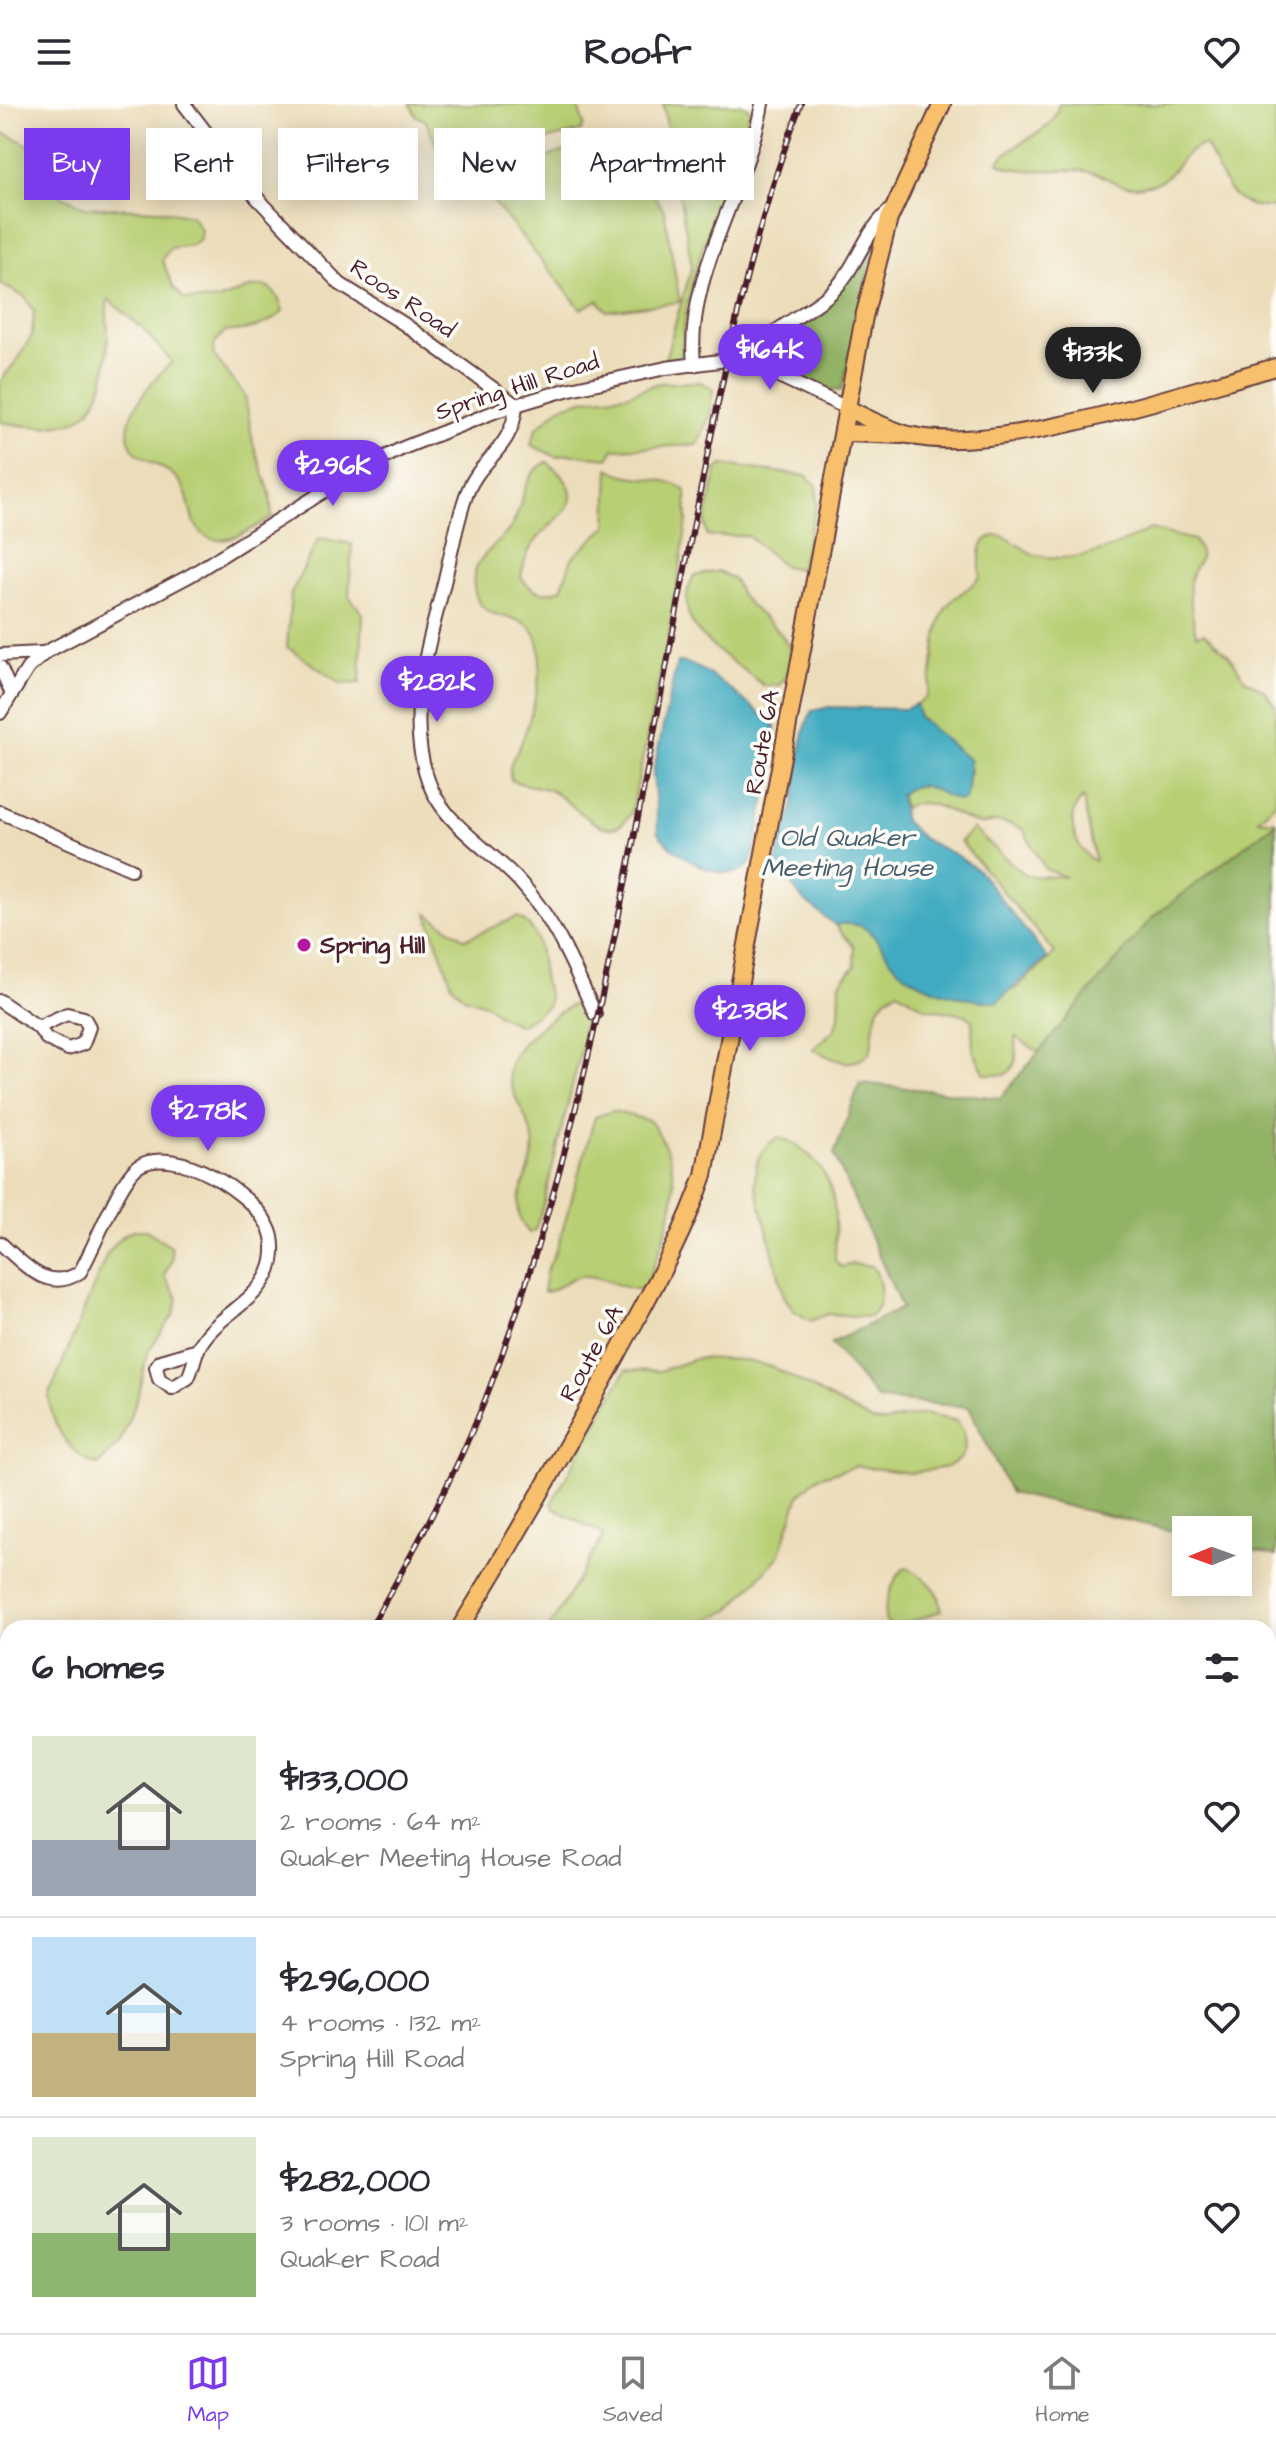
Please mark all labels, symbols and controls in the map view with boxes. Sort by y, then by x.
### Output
text: Roofr [584,27,692,78]
icon: menu [32,30,76,74]
icon: heart [1200,30,1244,74]
chip: Buy [24,128,130,200]
chip: Rent [146,128,262,200]
chip: Filters [278,128,418,200]
chip: New [434,128,545,200]
chip: Apartment [561,128,754,200]
street label: Roos Road [343,251,462,347]
pin: $164K [714,324,826,392]
pin: $133K [1037,327,1149,395]
text: $164K [736,332,804,368]
text: $133K [1063,335,1123,371]
street label: Spring Hill Road [431,345,604,430]
pin: $296K [277,440,389,508]
text: $296K [295,448,371,484]
pin: $282K [381,656,493,724]
text: $282K [399,664,475,700]
street label: Route 6A [737,687,789,797]
water label: Old Quaker Meeting House [761,820,935,887]
place label: Spring Hill [319,929,426,964]
marker: Spring Hill [295,936,313,954]
pin: $238K [694,985,806,1053]
text: $238K [712,993,788,1029]
pin: $278K [152,1085,264,1153]
text: $278K [169,1093,247,1129]
street label: Route 6A [551,1299,632,1408]
north arrow [1172,1516,1252,1596]
map controls [1172,1516,1252,1596]
text: 6 homes [32,1644,165,1692]
icon: filters [1200,1646,1244,1690]
text: $133,000 [280,1756,408,1804]
icon: home [96,1768,192,1864]
icon: heart [1200,1794,1244,1838]
text: 2 rooms · 64 m² [280,1804,481,1840]
text: Quaker Meeting House Road [280,1840,621,1876]
text: $296,000 [280,1957,429,2005]
icon: home [96,1969,192,2065]
icon: heart [1200,1995,1244,2039]
text: 4 rooms · 132 m² [280,2005,481,2041]
text: Spring Hill Road [280,2041,464,2077]
text: $282,000 [280,2157,430,2205]
icon: home [96,2169,192,2265]
icon: heart [1200,2195,1244,2239]
text: 3 rooms · 101 m² [280,2205,468,2241]
text: Quaker Road [280,2241,439,2277]
tab: Map [186,2351,230,2430]
tab: Saved [603,2351,663,2430]
tab: Home [1035,2351,1090,2430]

